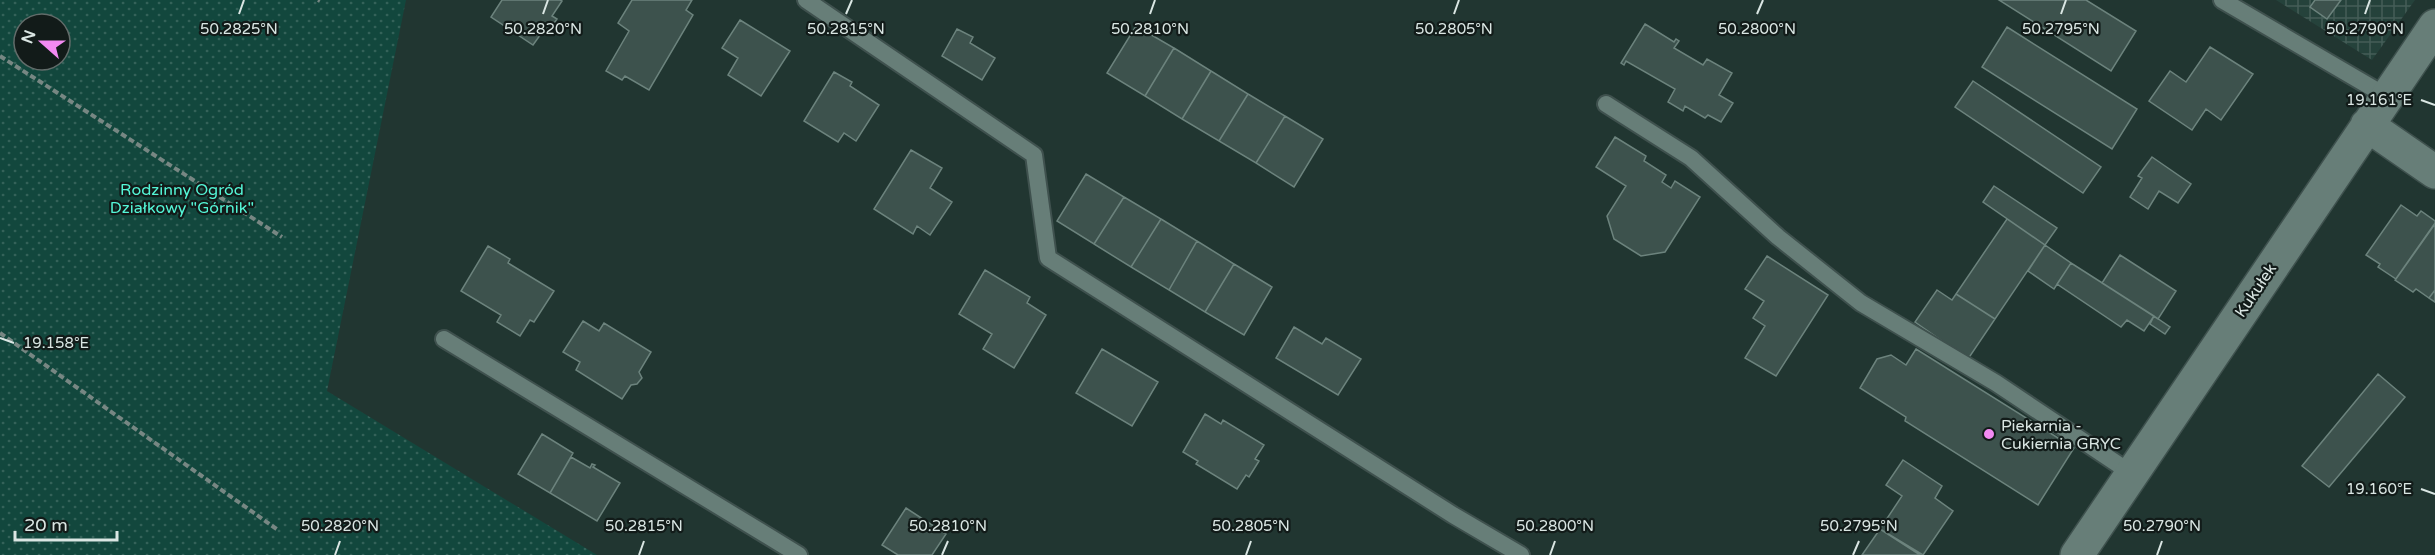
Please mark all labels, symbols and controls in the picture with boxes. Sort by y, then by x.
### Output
north arrow [12,12,72,72]
text: 50.2825°N [200,20,278,38]
text: 50.2820°N [504,20,582,38]
text: 50.2815°N [807,20,885,38]
text: 50.2810°N [1111,20,1189,38]
text: 50.2805°N [1415,20,1493,38]
text: 50.2800°N [1718,20,1796,38]
text: 50.2795°N [2022,20,2100,38]
text: 50.2790°N [2326,20,2404,38]
text: N [17,27,41,47]
text: 19.161°E [2346,91,2412,109]
park label: Rodzinny Ogród Działkowy "Górnik" [110,180,254,218]
street label: Kukułek [2231,260,2281,321]
text: 19.158°E [23,334,89,352]
place label: Piekarnia - Cukiernia GRYC [2001,416,2121,454]
marker: Piekarnia - Cukiernia GRYC [1982,427,1996,441]
text: 19.160°E [2346,480,2412,498]
scale bar [15,504,117,542]
text: 20 m [24,514,68,536]
text: 50.2820°N [301,517,379,535]
text: 50.2815°N [605,517,683,535]
text: 50.2810°N [909,517,987,535]
text: 50.2805°N [1212,517,1290,535]
text: 50.2800°N [1516,517,1594,535]
text: 50.2795°N [1820,517,1898,535]
text: 50.2790°N [2123,517,2201,535]

